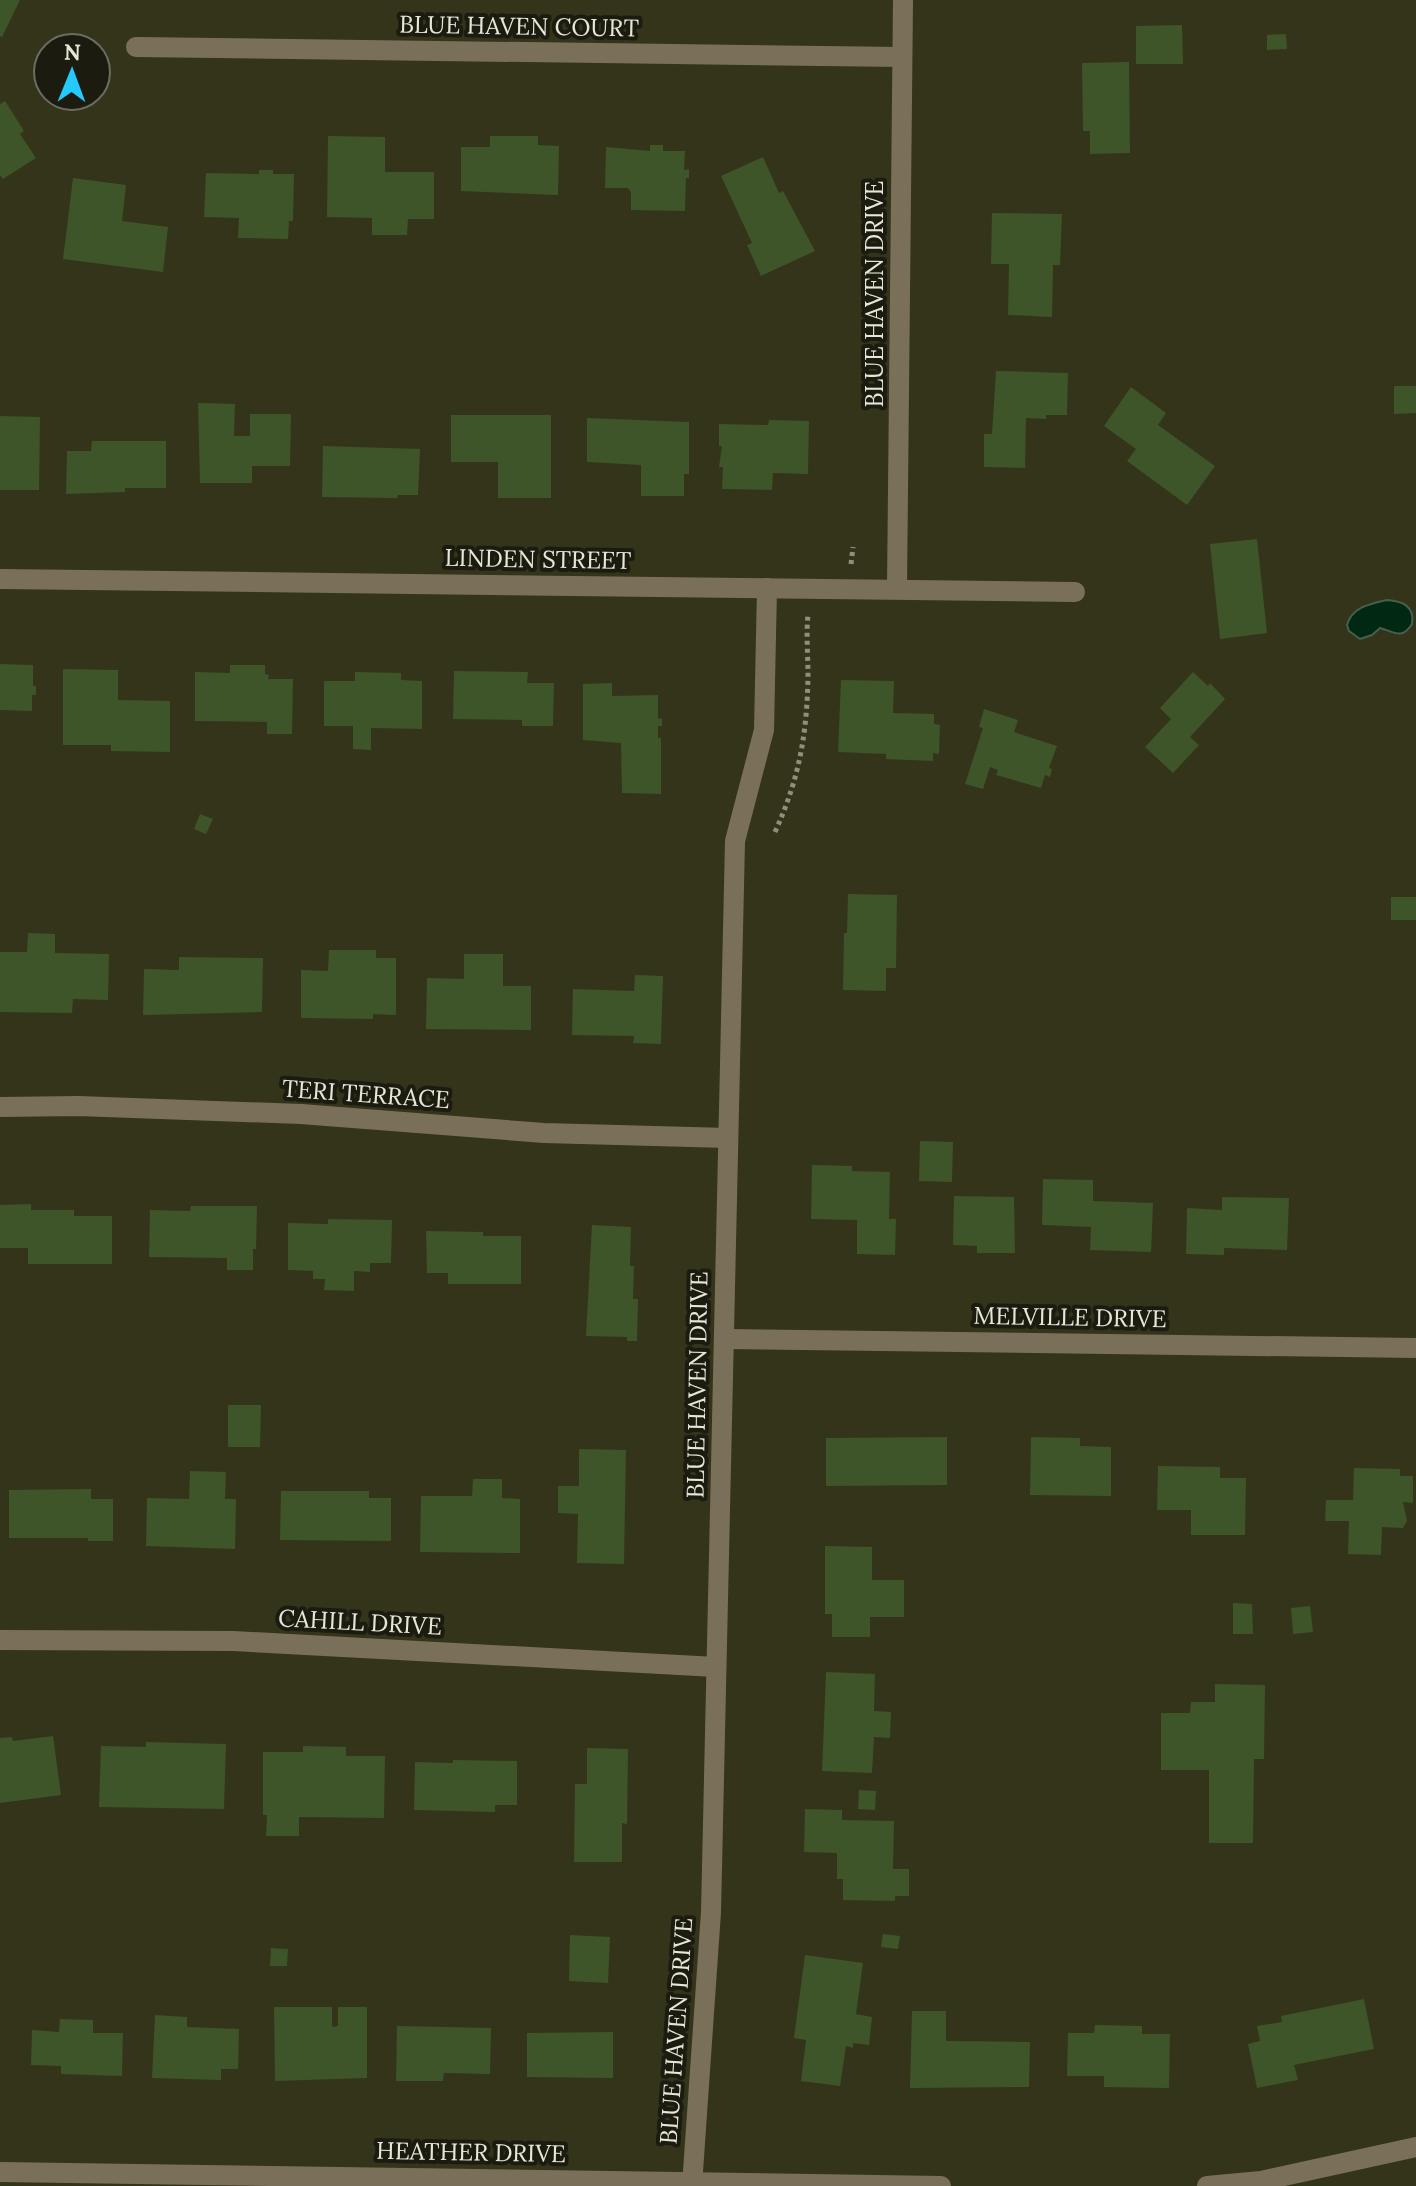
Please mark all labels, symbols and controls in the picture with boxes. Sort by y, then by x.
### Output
street label: BLUE HAVEN COURT [399,8,639,44]
north arrow [32,32,112,112]
text: N [64,38,81,66]
street label: BLUE HAVEN DRIVE [859,181,890,407]
street label: LINDEN STREET [444,542,632,576]
street label: TERI TERRACE [281,1073,451,1115]
street label: BLUE HAVEN DRIVE [680,1271,714,1499]
street label: MELVILLE DRIVE [973,1300,1167,1334]
street label: CAHILL DRIVE [277,1602,443,1642]
street label: BLUE HAVEN DRIVE [653,1917,699,2145]
street label: HEATHER DRIVE [376,2135,566,2169]

